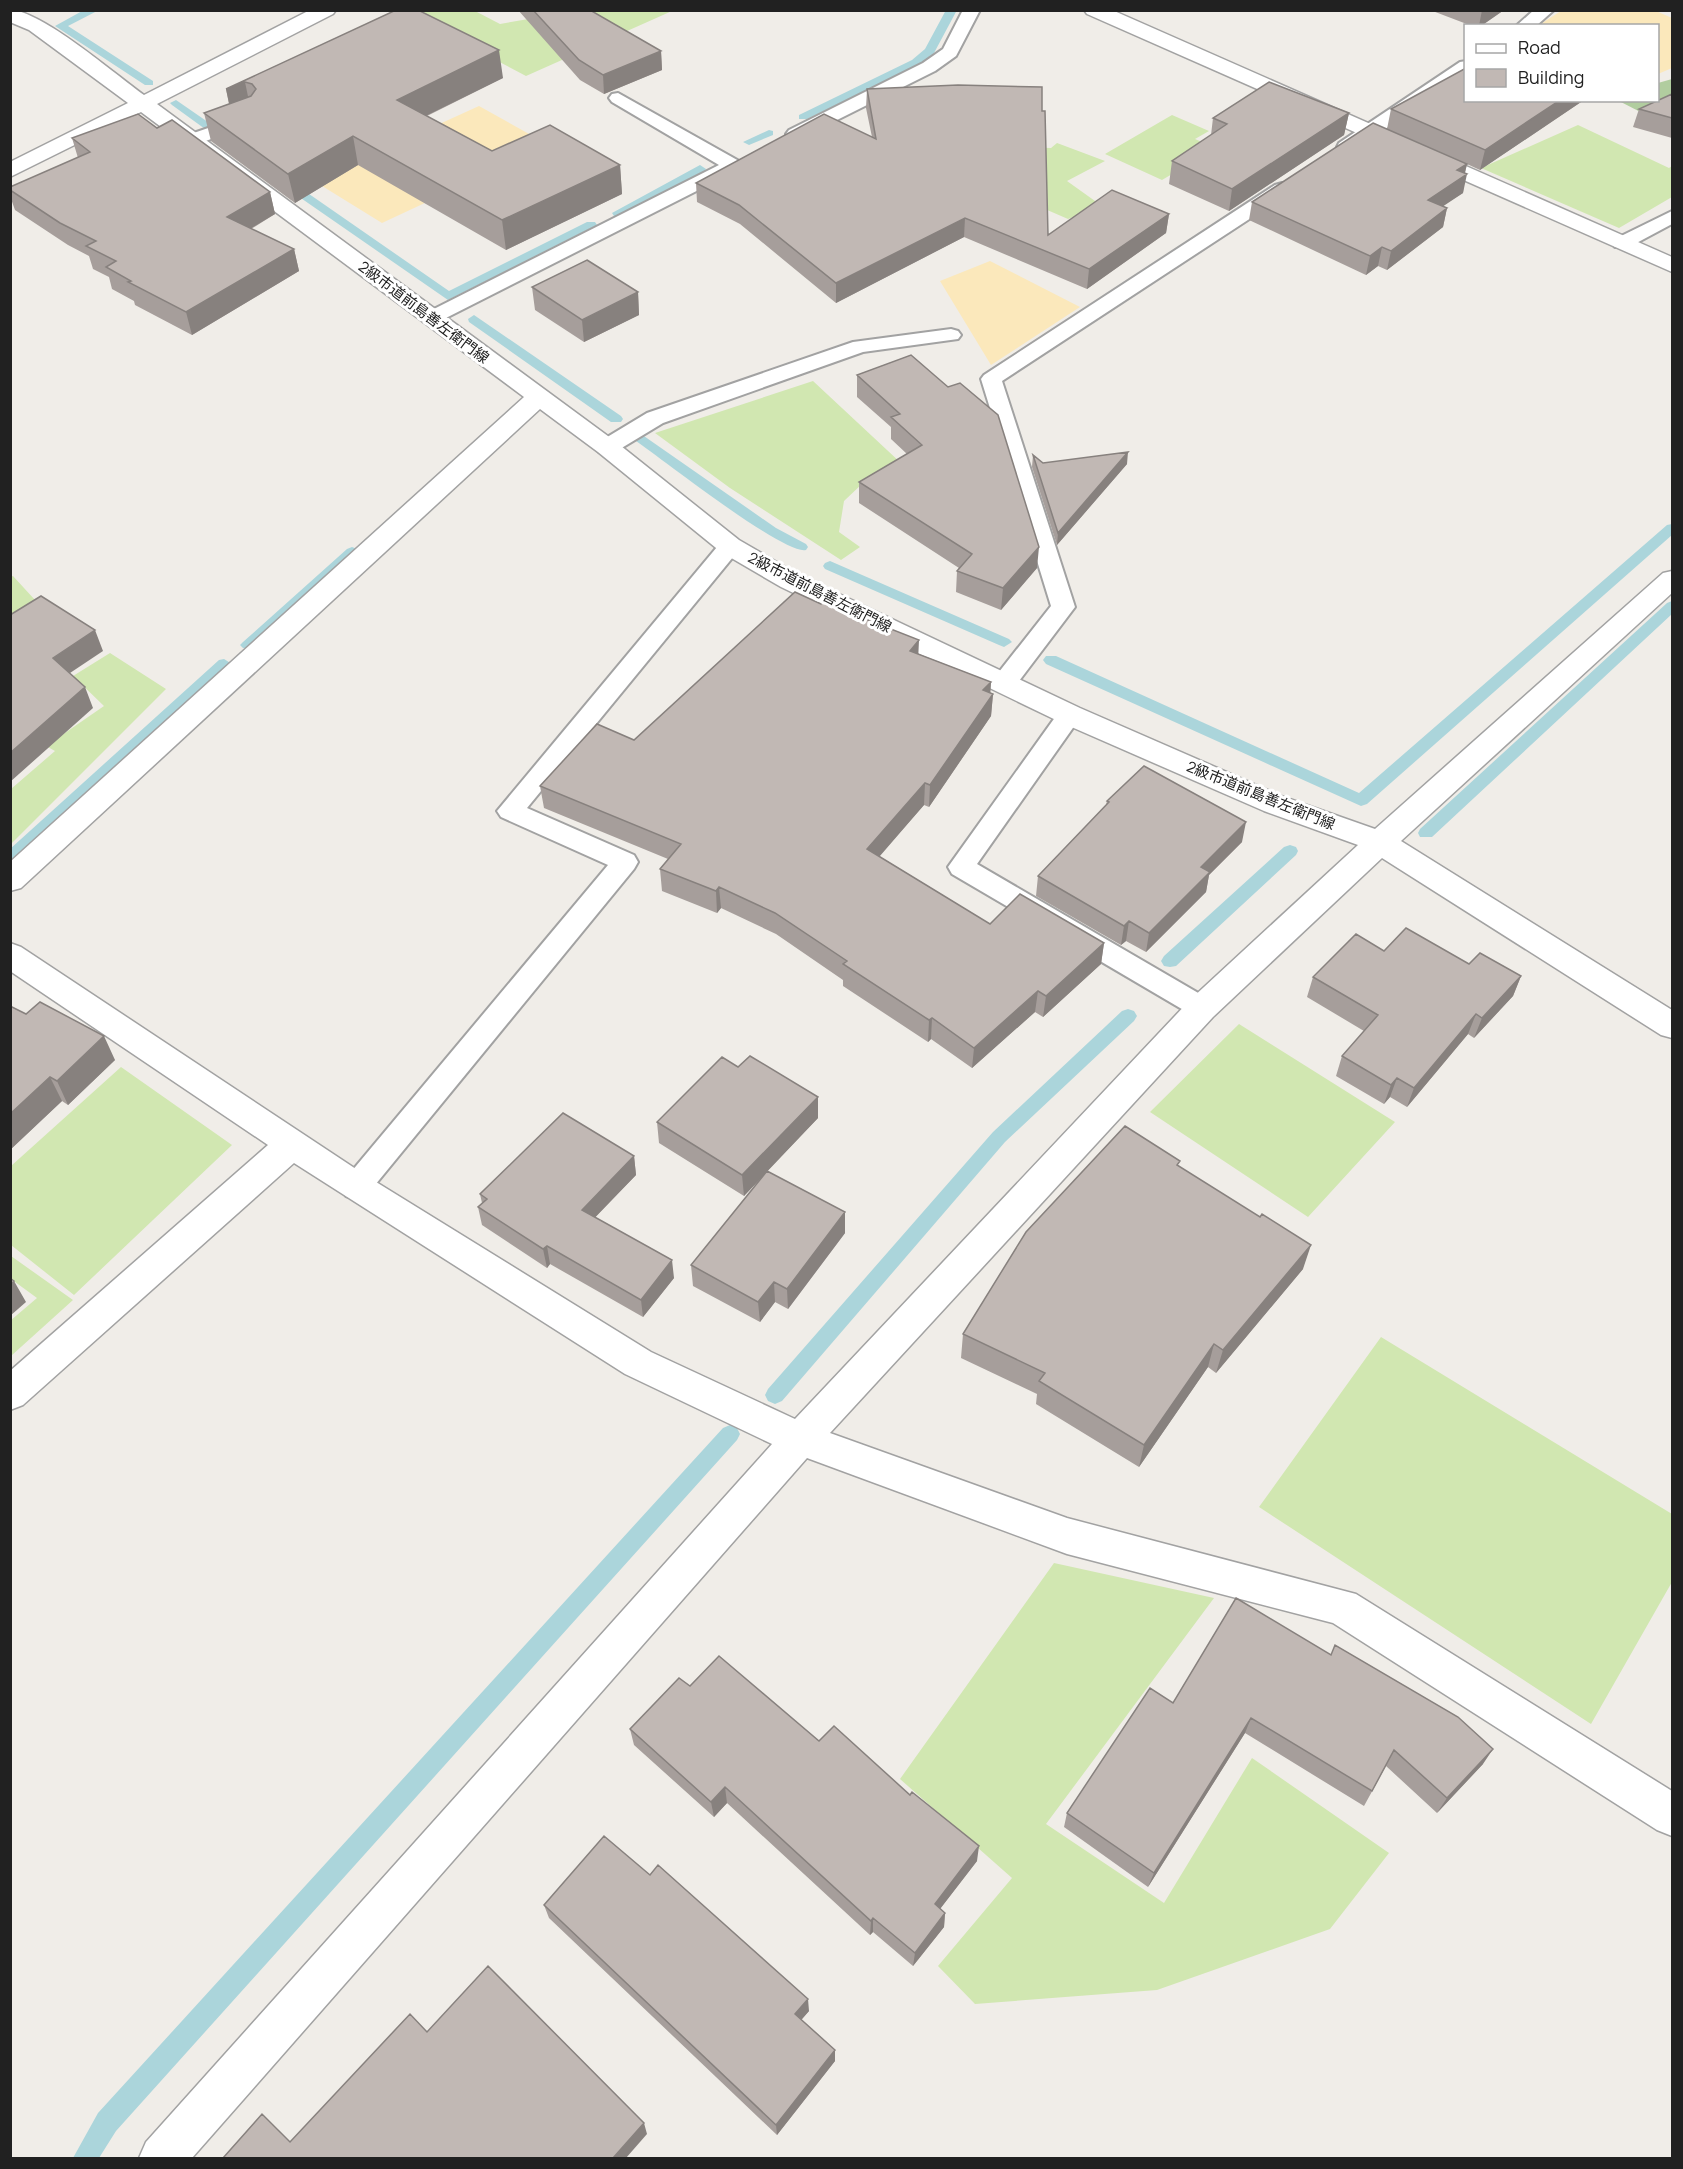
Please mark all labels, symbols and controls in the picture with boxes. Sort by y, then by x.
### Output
legend [1464,24,1659,102]
text: Road [1518,35,1561,59]
text: Building [1518,65,1584,89]
street label: 2級市道前島善左衛門線 [354,256,494,368]
street label: 2級市道前島善左衛門線 [745,547,895,637]
street label: 2級市道前島善左衛門線 [1184,756,1338,834]

